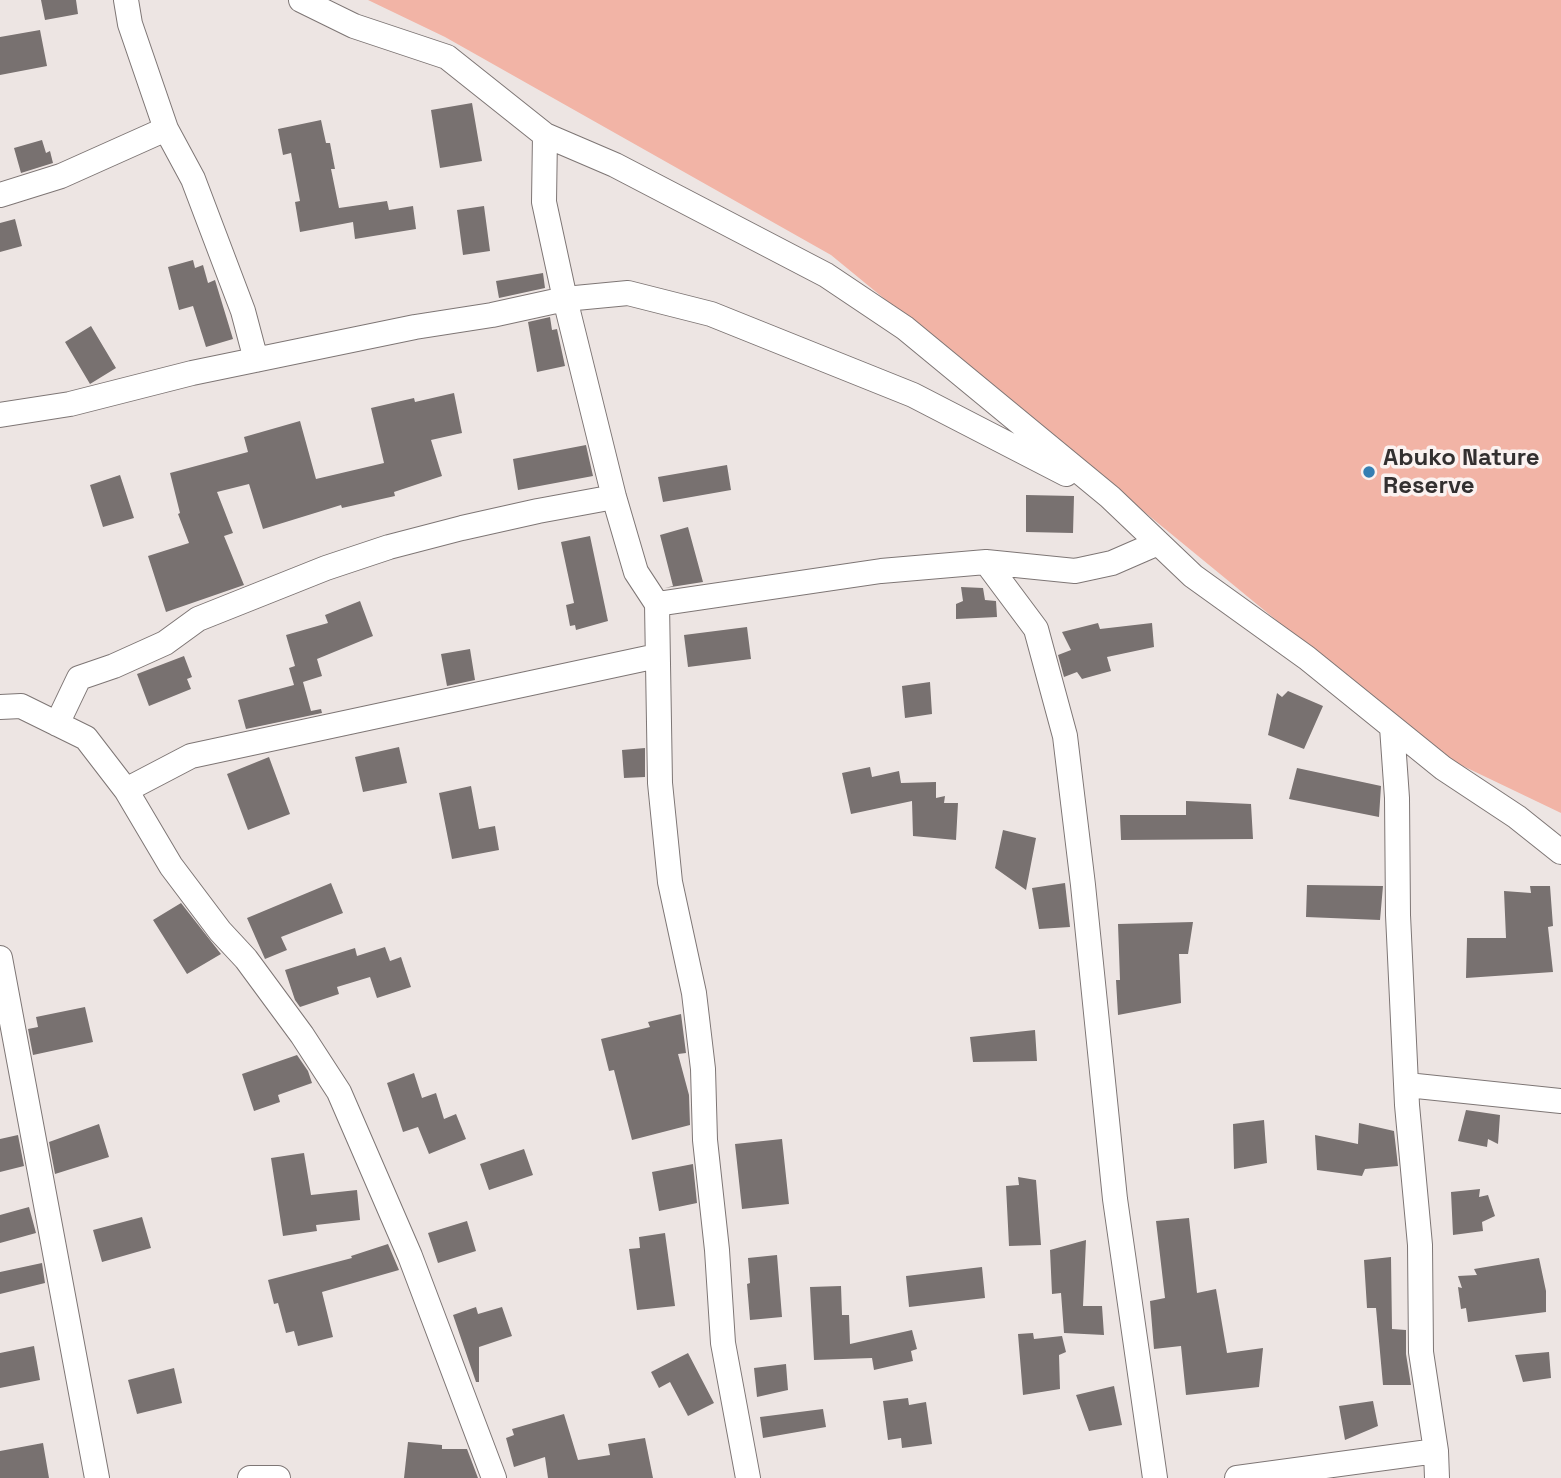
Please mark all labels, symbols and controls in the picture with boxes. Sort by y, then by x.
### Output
place label: Abuko Nature Reserve [1383,444,1540,500]
marker: Abuko Nature Reserve [1361,464,1377,480]

